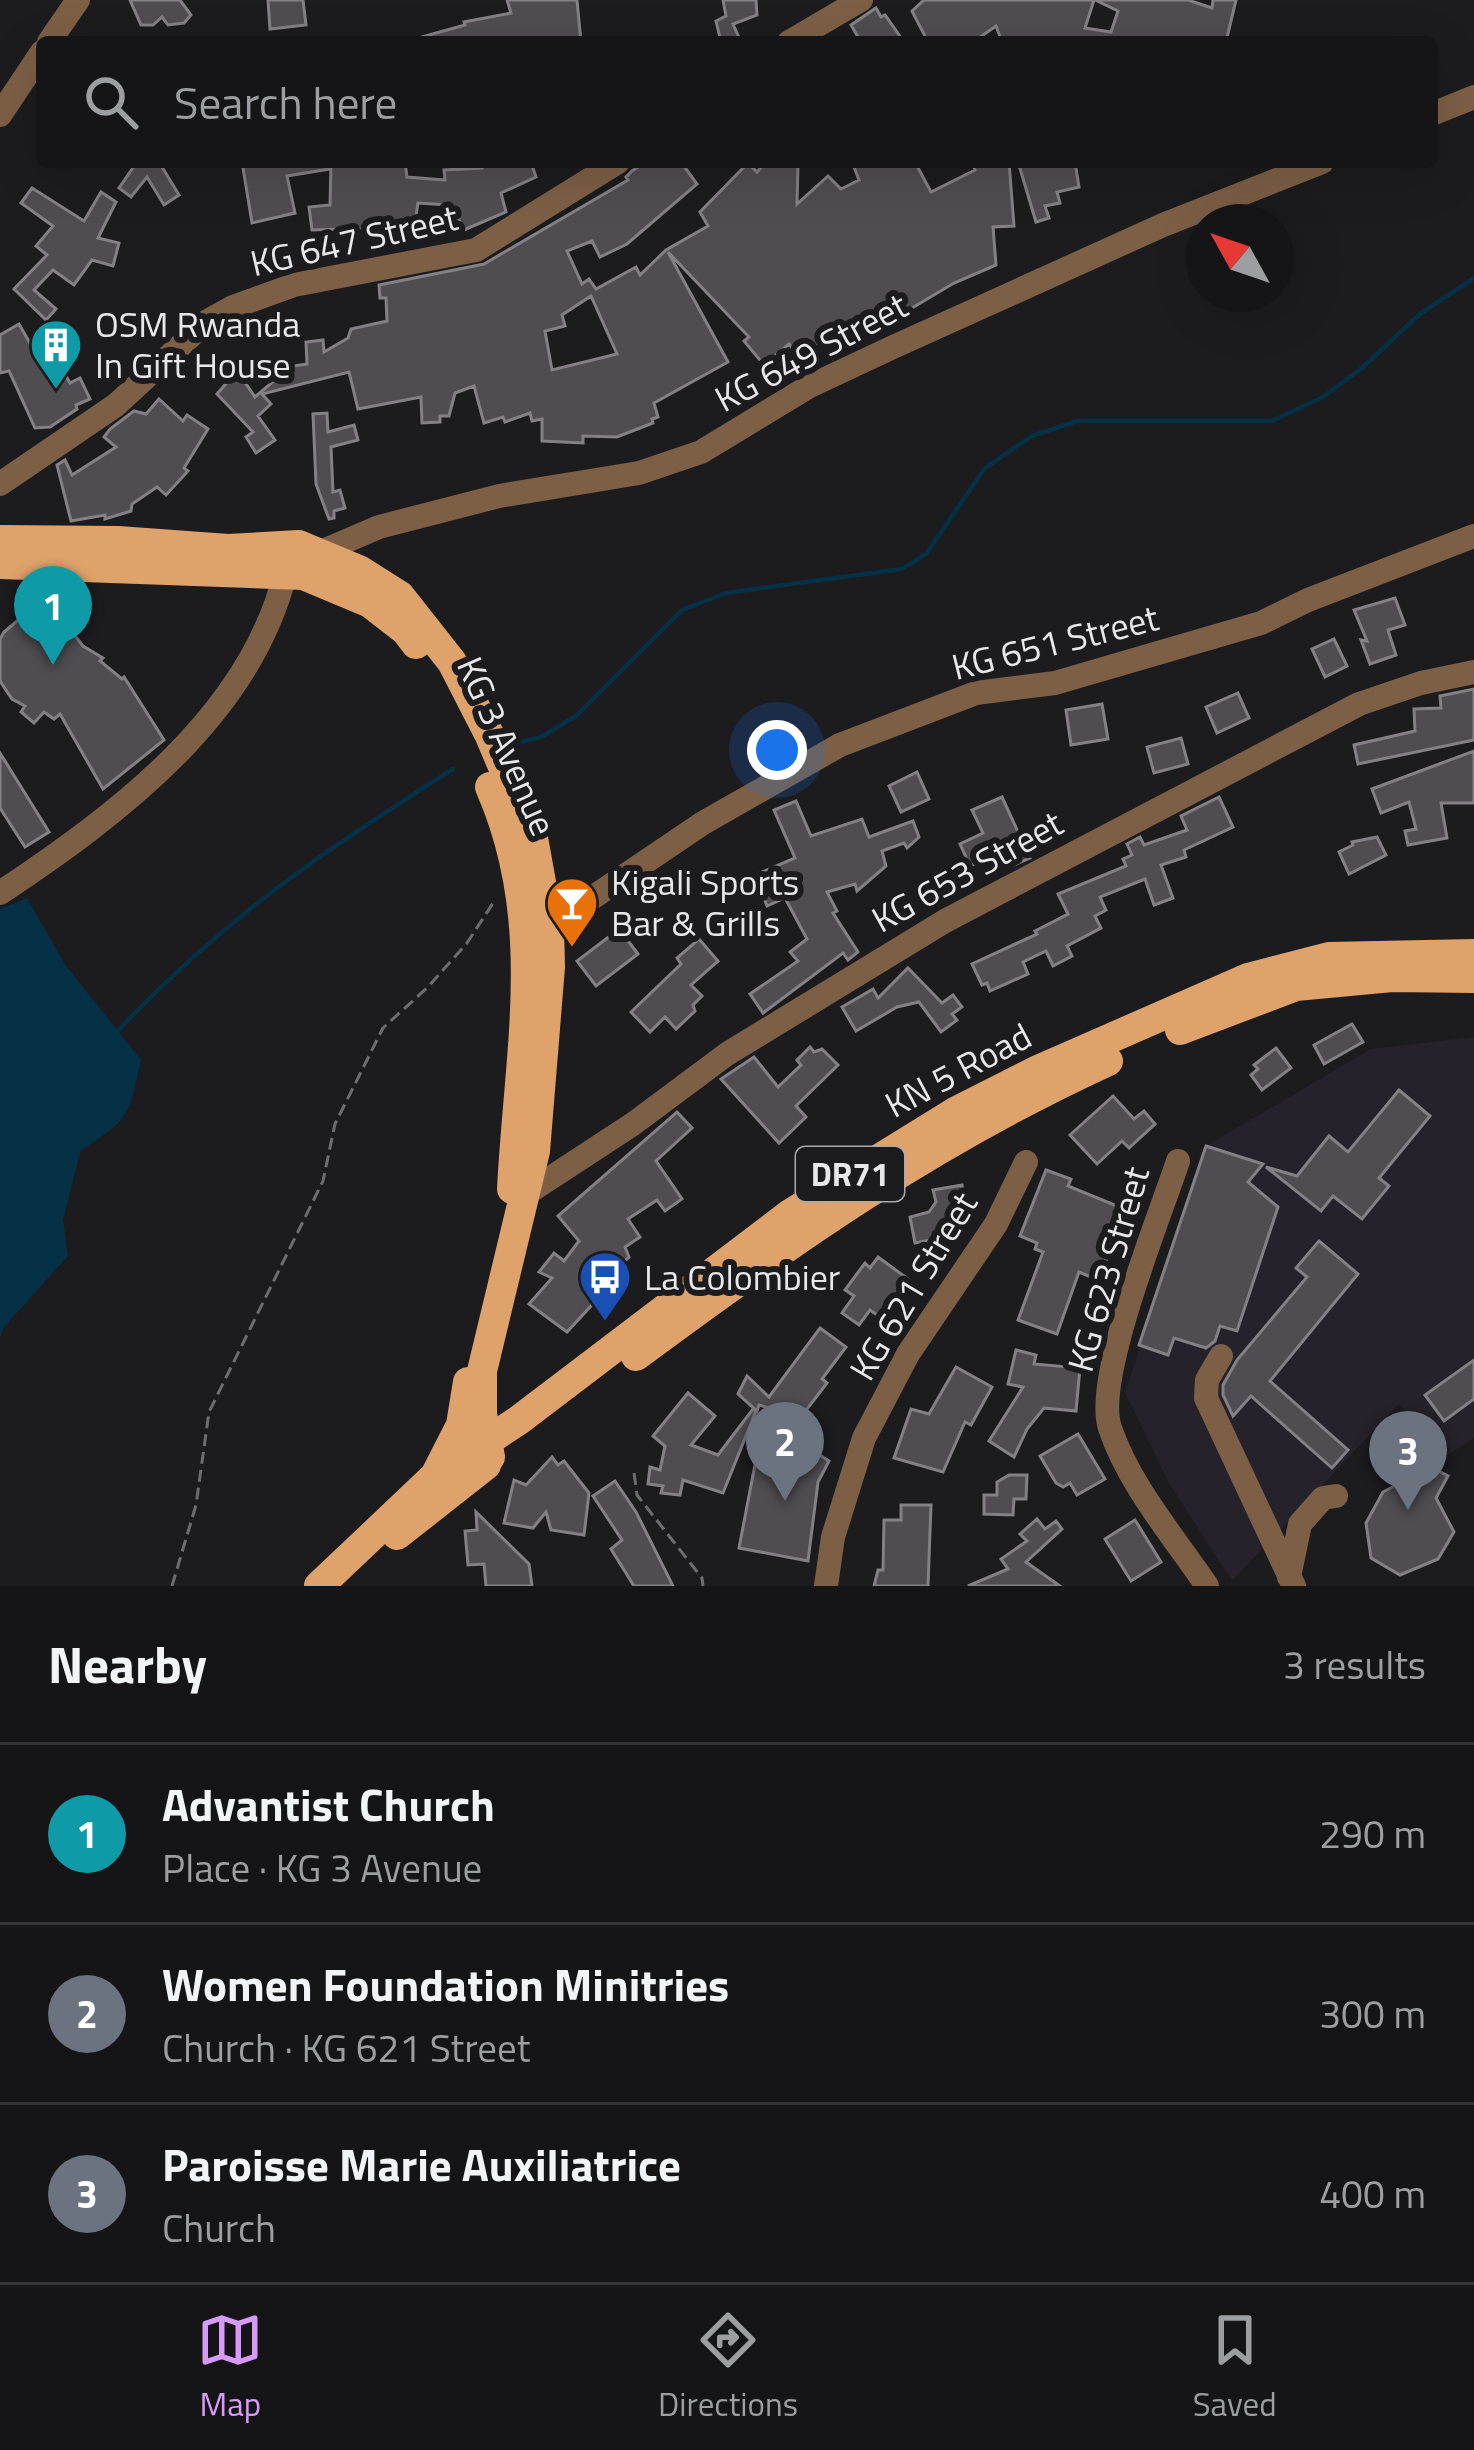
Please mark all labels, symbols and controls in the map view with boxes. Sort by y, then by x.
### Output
search box [36,36,1438,168]
text: Search here [174,68,397,136]
icon: search [78,69,144,135]
street label: KG 647 Street [245,189,463,290]
north arrow [1186,204,1294,312]
street label: KG 649 Street [705,278,917,425]
place label: OSM Rwanda In Gift House [95,296,300,392]
building icon: OSM Rwanda In Gift House [28,317,84,391]
pin: 1 [14,566,92,665]
street label: KG 651 Street [946,589,1164,694]
street label: KG 3 Avenue [444,648,571,844]
your location [747,720,807,780]
street label: KG 653 Street [861,795,1073,946]
place label: Kigali Sports Bar & Grills [611,854,799,950]
bar icon: Kigali Sports Bar & Grills [544,875,600,949]
street label: KN 5 Road [875,1008,1041,1131]
road number: DR71 [796,1147,904,1201]
street label: KG 623 Street [1052,1159,1163,1378]
street label: KG 621 Street [835,1181,991,1390]
bus stop icon: La Colombier [577,1249,633,1323]
place label: La Colombier [644,1249,840,1304]
pin: 2 [746,1402,824,1501]
pin: 3 [1369,1411,1447,1510]
text: Nearby [48,1625,207,1703]
text: 3 results [1283,1635,1426,1694]
text: Advantist Church [162,1770,495,1838]
text: 1 [76,1804,98,1863]
text: 290 m [1319,1804,1426,1863]
text: Place · KG 3 Avenue [162,1838,482,1897]
text: Women Foundation Minitries [162,1950,729,2018]
text: 2 [76,1984,98,2043]
text: 300 m [1319,1984,1426,2043]
text: Church · KG 621 Street [162,2018,530,2077]
text: Paroisse Marie Auxiliatrice [162,2130,681,2198]
text: 3 [76,2164,98,2223]
text: 400 m [1319,2164,1426,2223]
text: Church [162,2198,276,2257]
tab: Map [197,2307,263,2429]
tab: Directions [658,2307,798,2429]
tab: Saved [1193,2307,1277,2429]

